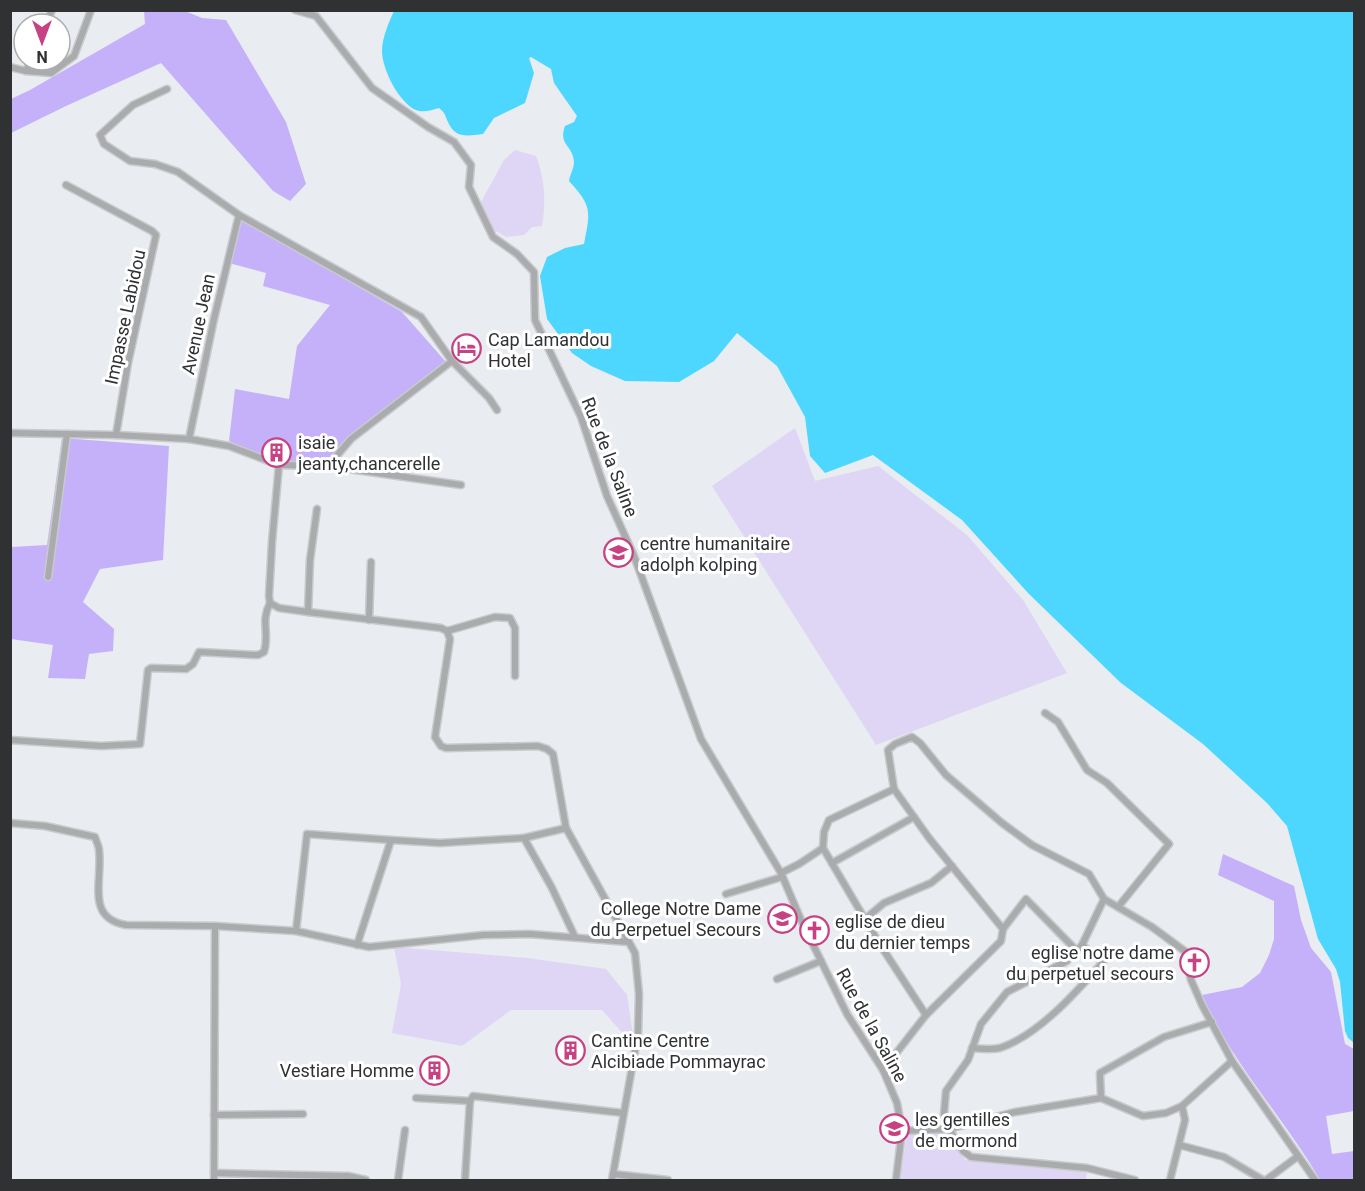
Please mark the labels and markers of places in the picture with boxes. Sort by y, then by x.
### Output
place label: Cap Lamandou Hotel [488,329,609,371]
hotel icon: Cap Lamandou Hotel [451,333,483,365]
place label: isaie jeanty,chancerelle [297,432,440,474]
building icon: isaie jeanty,chancerelle [261,436,293,468]
place label: centre humanitaire adolph kolping [640,533,790,575]
school or university icon: centre humanitaire adolph kolping [603,537,635,569]
place label: College Notre Dame du Perpetuel Secours [590,898,761,940]
school or university icon: College Notre Dame du Perpetuel Secours [766,902,798,934]
place label: eglise de dieu du dernier temps [835,911,970,953]
church icon: eglise de dieu du dernier temps [798,915,830,947]
place label: eglise notre dame du perpetuel secours [1006,942,1174,984]
church icon: eglise notre dame du perpetuel secours [1179,946,1211,978]
place label: Cantine Centre Alcibiade Pommayrac [591,1030,766,1072]
building icon: Cantine Centre Alcibiade Pommayrac [554,1034,586,1066]
building icon: Vestiare Homme [419,1054,451,1086]
place label: Vestiare Homme [280,1060,414,1081]
place label: les gentilles de mormond [915,1109,1017,1151]
school or university icon: les gentilles de mormond [878,1113,910,1145]

